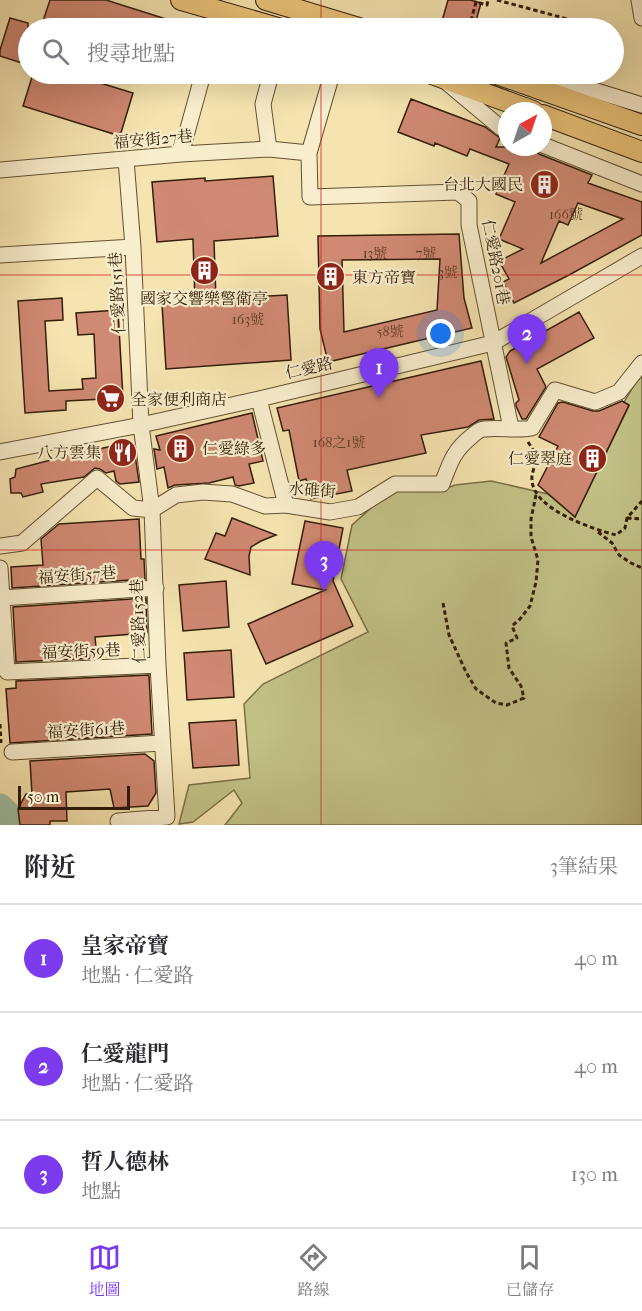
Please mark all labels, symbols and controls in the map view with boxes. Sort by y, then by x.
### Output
search box [18,18,624,84]
icon: search [39,35,72,68]
text: 搜尋地點 [87,41,175,67]
north arrow [498,102,552,156]
street label: 福安街27巷 [112,126,194,152]
building icon: 台北大國民 [528,168,560,200]
place label: 台北大國民 [443,175,523,194]
house number: 166號 [549,206,583,223]
street label: 仁愛路201巷 [478,218,514,306]
house number: 13號 [363,245,387,262]
house number: 7號 [416,245,436,262]
street label: 仁愛路151巷 [105,251,129,335]
building icon: 國家交響樂警衛亭 [188,254,220,286]
building icon: 東方帝寶 [315,261,347,293]
house number: 3號 [438,264,458,281]
place label: 東方帝寶 [352,268,416,287]
place label: 國家交響樂警衛亭 [140,289,268,308]
house number: 163號 [232,311,264,328]
pin: 2 [508,314,546,364]
your location [426,319,455,348]
house number: 58號 [376,323,404,340]
pin: 1 [360,348,398,398]
street label: 仁愛路 [283,353,335,383]
supermarket icon: 全家便利商店 [94,383,126,415]
place label: 全家便利商店 [131,390,227,409]
building icon: 仁愛綠多 [165,432,197,464]
house number: 168之1號 [313,434,365,451]
restaurant icon: 八方雲集 [106,436,138,468]
place label: 仁愛綠多 [202,439,266,458]
building icon: 仁愛翠庭 [577,442,609,474]
place label: 八方雲集 [37,443,101,462]
place label: 仁愛翠庭 [508,449,572,468]
street label: 水碓街 [287,479,337,501]
pin: 3 [304,542,344,591]
street label: 福安街57巷 [37,563,117,587]
street label: 仁愛路152巷 [127,578,149,664]
street label: 福安街59巷 [41,640,121,662]
street label: 福安街61巷 [46,718,126,742]
scale bar [18,783,130,810]
text: 50 m [27,787,59,806]
text: 附近 [24,852,76,883]
text: 3筆結果 [550,855,618,878]
text: 皇家帝寶 [81,933,169,959]
text: 1 [40,947,47,970]
text: 40 m [574,947,618,970]
text: 地點 · 仁愛路 [81,964,194,987]
text: 仁愛龍門 [81,1041,169,1067]
text: 2 [38,1055,49,1078]
text: 40 m [574,1055,618,1078]
text: 地點 · 仁愛路 [81,1072,194,1095]
text: 哲人德林 [81,1149,169,1175]
text: 3 [39,1163,48,1186]
text: 130 m [571,1163,618,1186]
text: 地點 [81,1180,121,1203]
tab: 地圖 [88,1241,121,1300]
tab: 路線 [297,1241,330,1300]
tab: 已儲存 [506,1241,554,1300]

